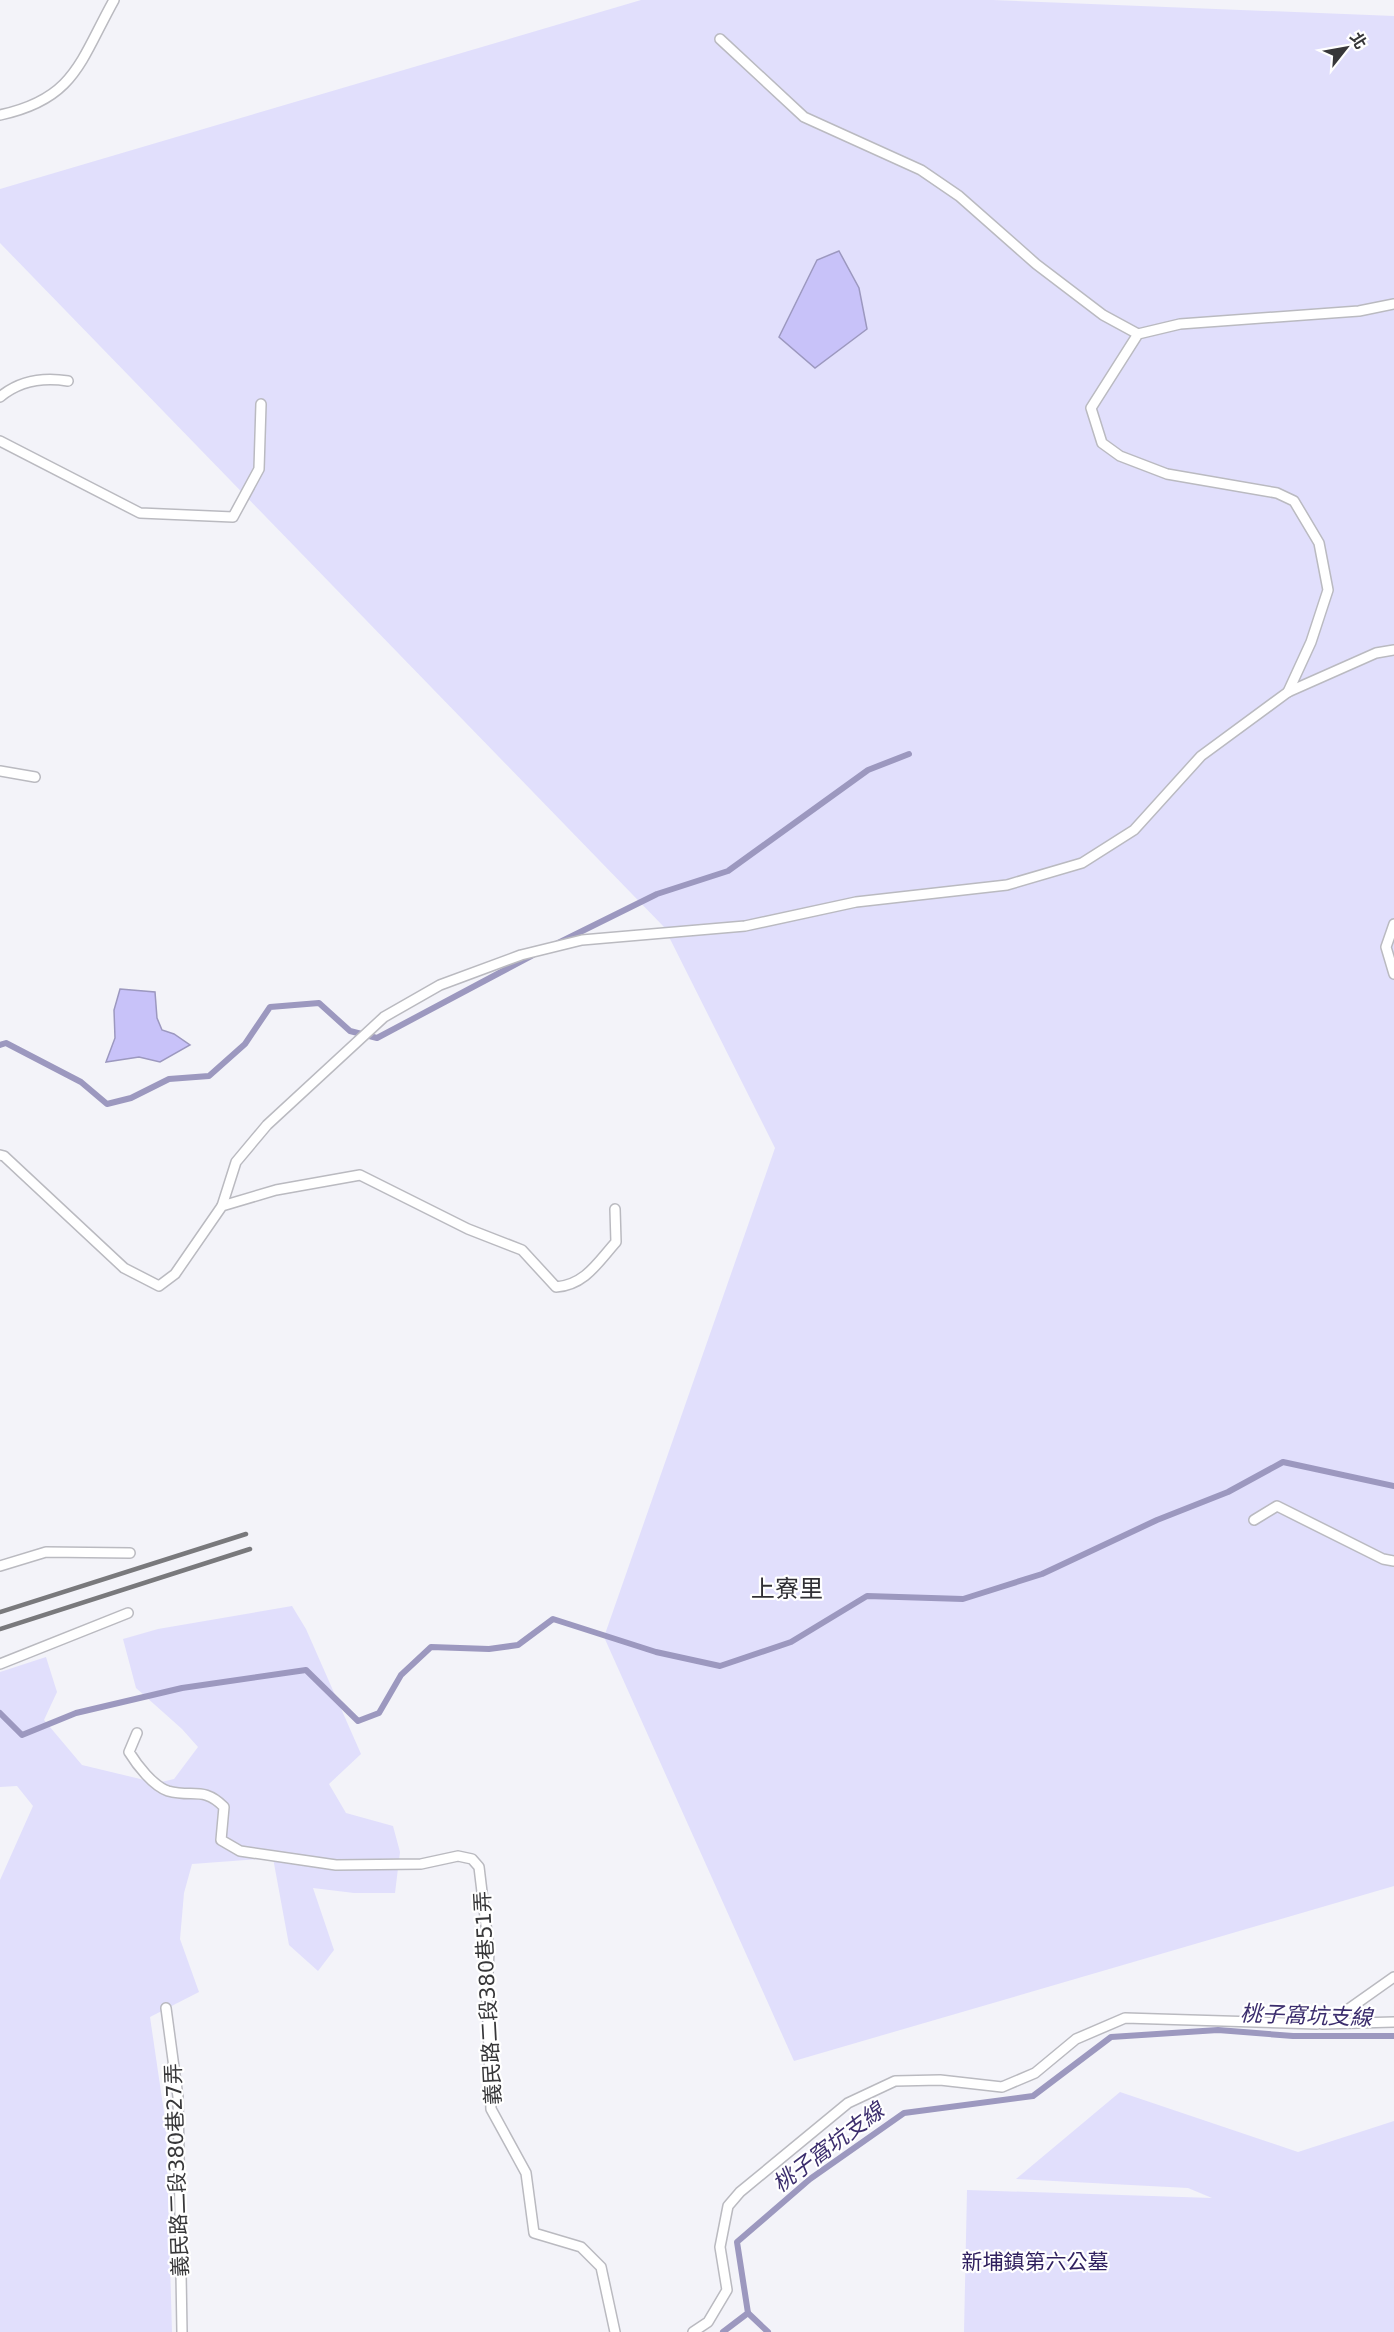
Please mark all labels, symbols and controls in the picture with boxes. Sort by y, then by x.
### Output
north arrow [1316,18,1376,78]
text: 北 [1346,29,1371,52]
district label: 上寮里 [751,1575,823,1603]
street label: 義民路二段380巷51弄 [470,1891,506,2105]
water label: 桃子窩坑支線 [1240,2001,1375,2030]
street label: 義民路二段380巷27弄 [161,2063,193,2277]
water label: 桃子窩坑支線 [768,2096,891,2197]
park label: 新埔鎮第六公墓 [962,2250,1109,2274]

